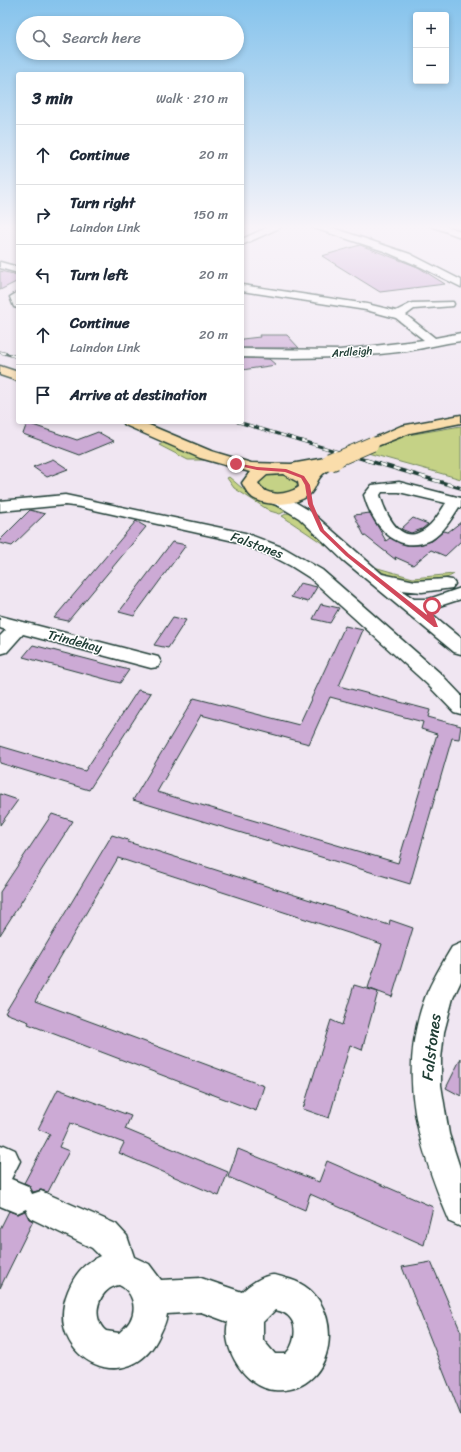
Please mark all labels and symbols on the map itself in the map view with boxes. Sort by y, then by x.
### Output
street label: Ardleigh [330,341,373,363]
route end [227,455,245,473]
street label: Falstones [228,525,287,565]
route start [423,597,441,615]
street label: Trindehay [45,623,105,659]
street label: Falstones [413,1011,450,1082]

